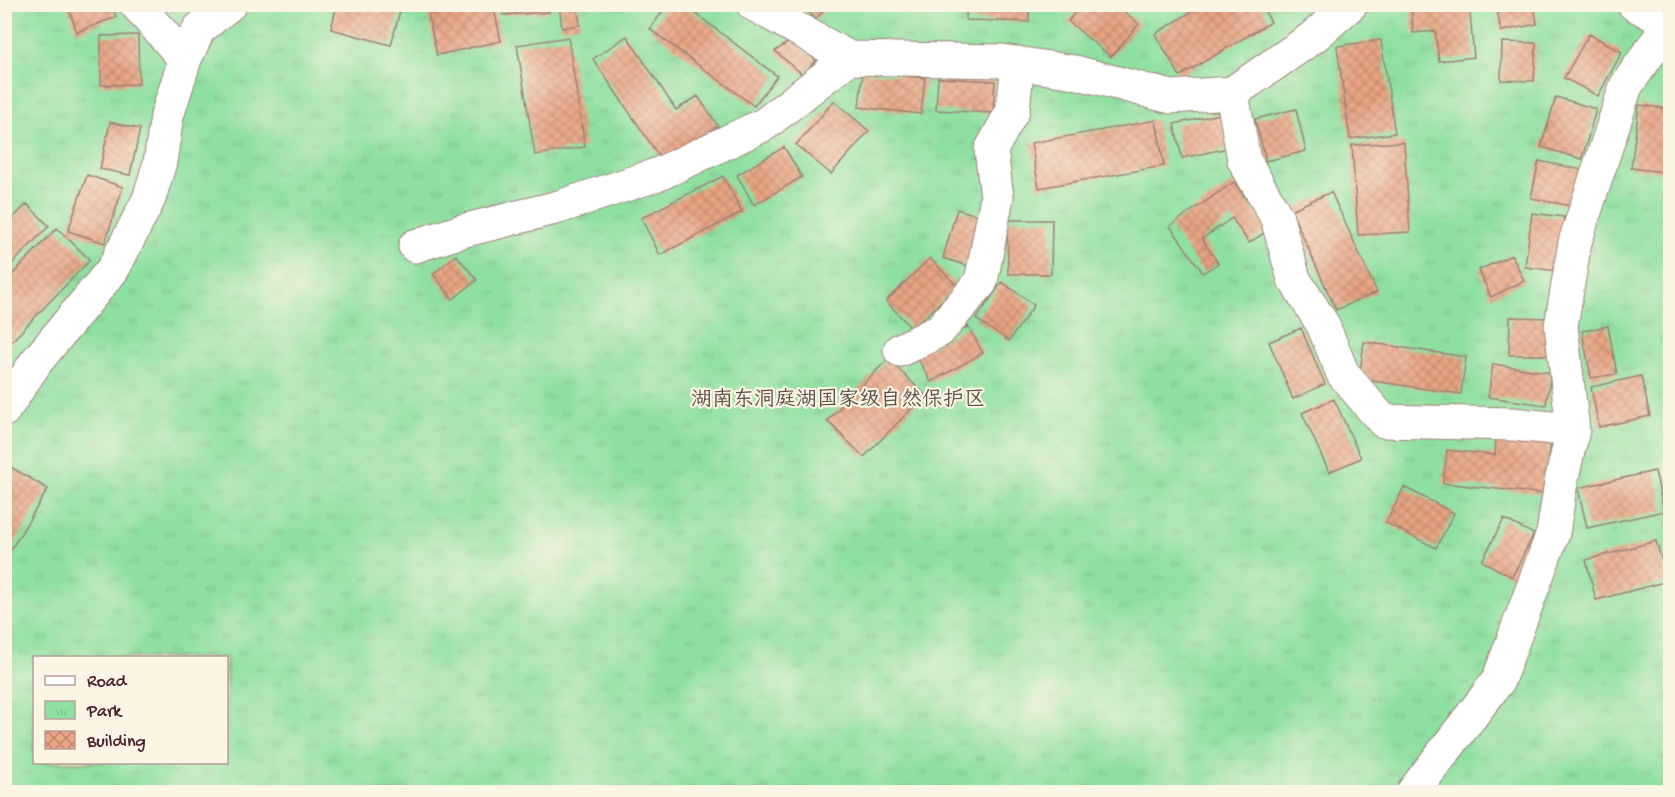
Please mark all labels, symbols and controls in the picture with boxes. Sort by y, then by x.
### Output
park label: 湖南东洞庭湖国家级自然保护区 [691,387,985,414]
legend [33,656,228,764]
text: Road [87,672,128,693]
text: Park [86,702,123,723]
text: Building [86,732,146,753]

